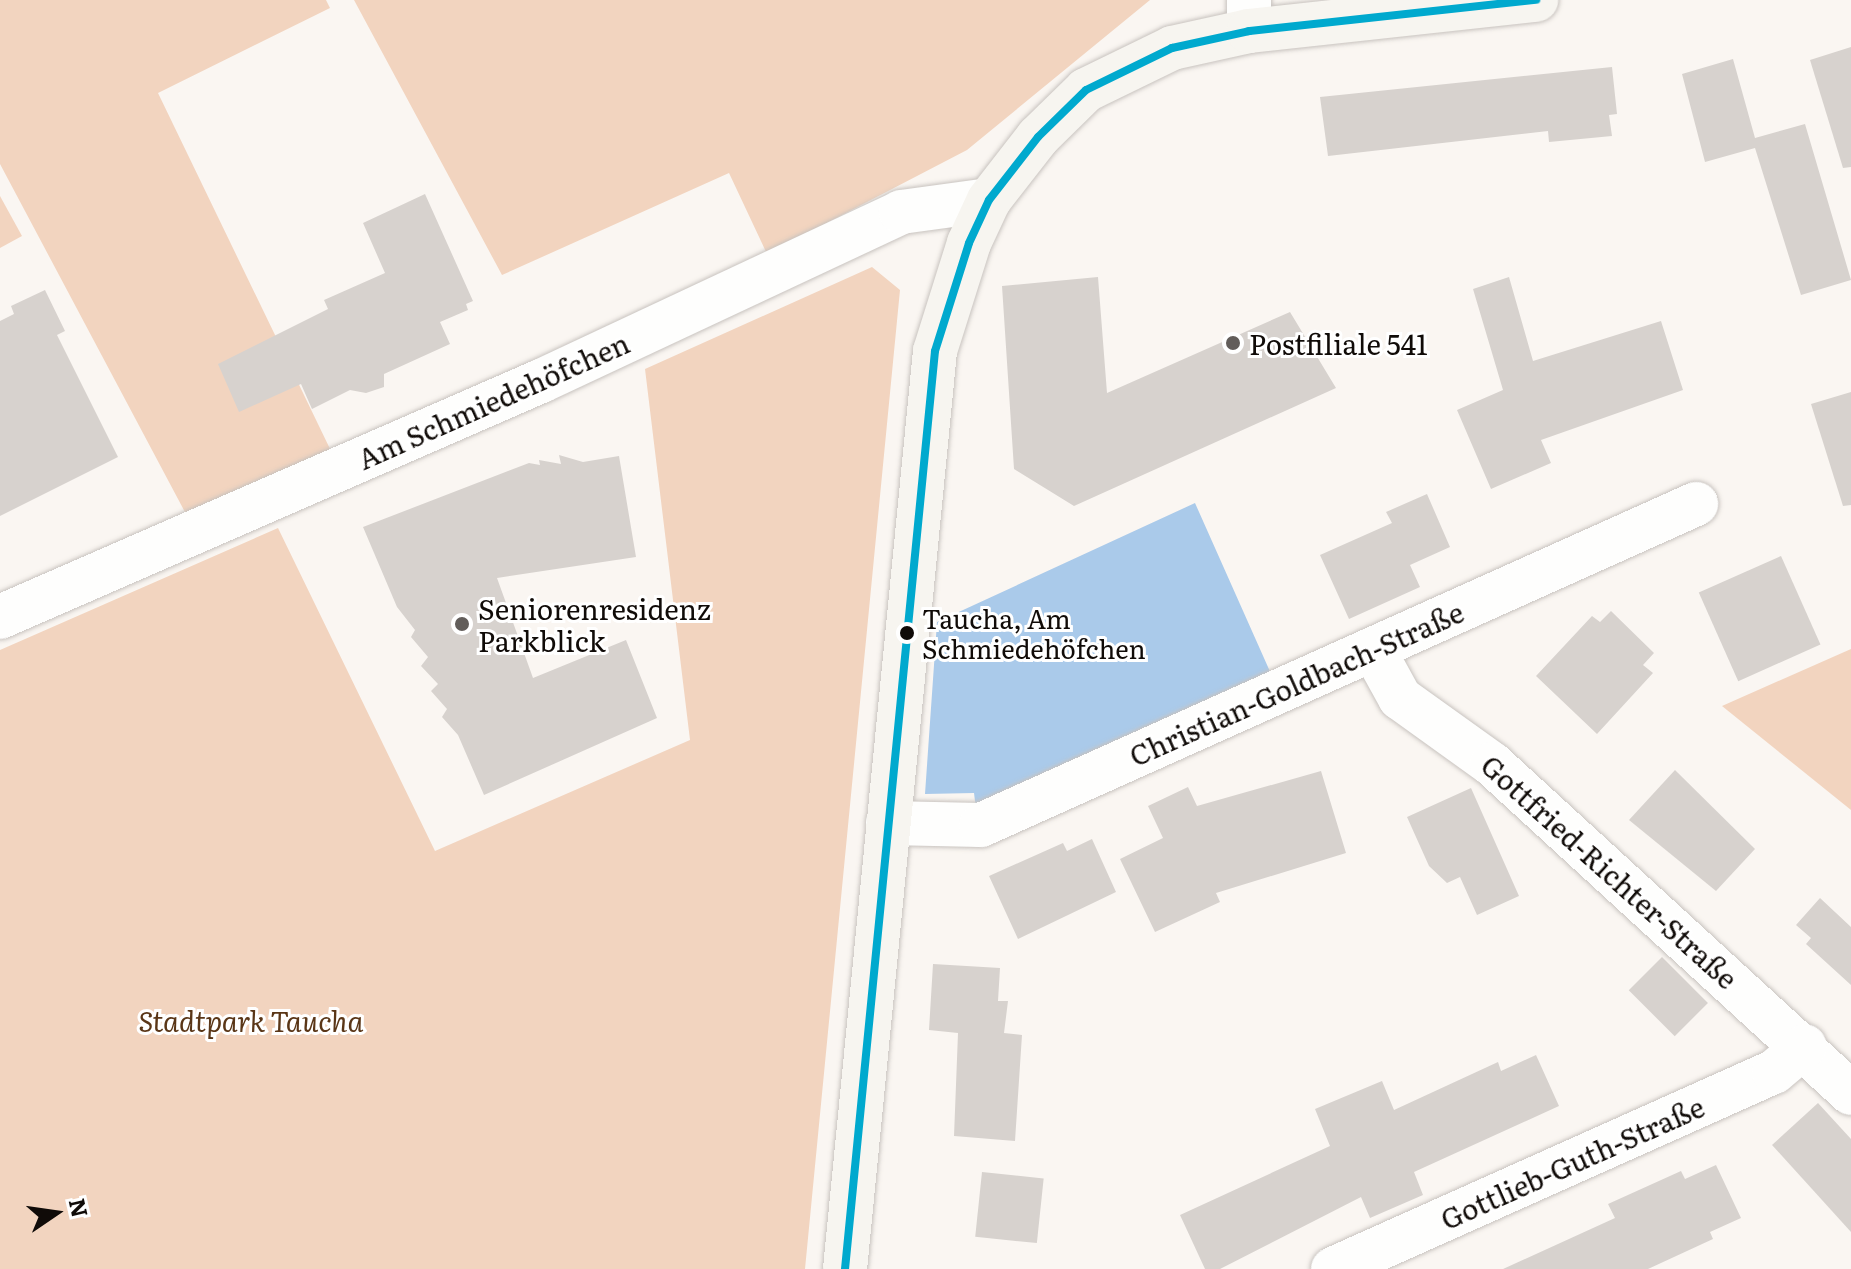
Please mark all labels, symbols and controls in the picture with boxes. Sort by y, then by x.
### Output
street label: Am Schmiedehöfchen [352,325,634,475]
place label: Postfiliale 541 [1249,326,1428,360]
marker: Postfiliale 541 [1224,334,1242,352]
place label: Seniorenresidenz Parkblick [478,591,711,657]
street label: Christian-Goldbach-Straße [1124,594,1468,772]
place label: Taucha, Am Schmiedehöfchen [922,602,1146,664]
marker: Seniorenresidenz Parkblick [453,615,471,633]
marker: Taucha, Am Schmiedehöfchen [899,625,915,641]
street label: Gottfried-Richter-Straße [1475,747,1745,995]
park label: Stadtpark Taucha [139,1003,363,1037]
street label: Gottlieb-Guth-Straße [1435,1089,1709,1235]
north arrow [16,1173,96,1253]
text: N [62,1195,98,1220]

